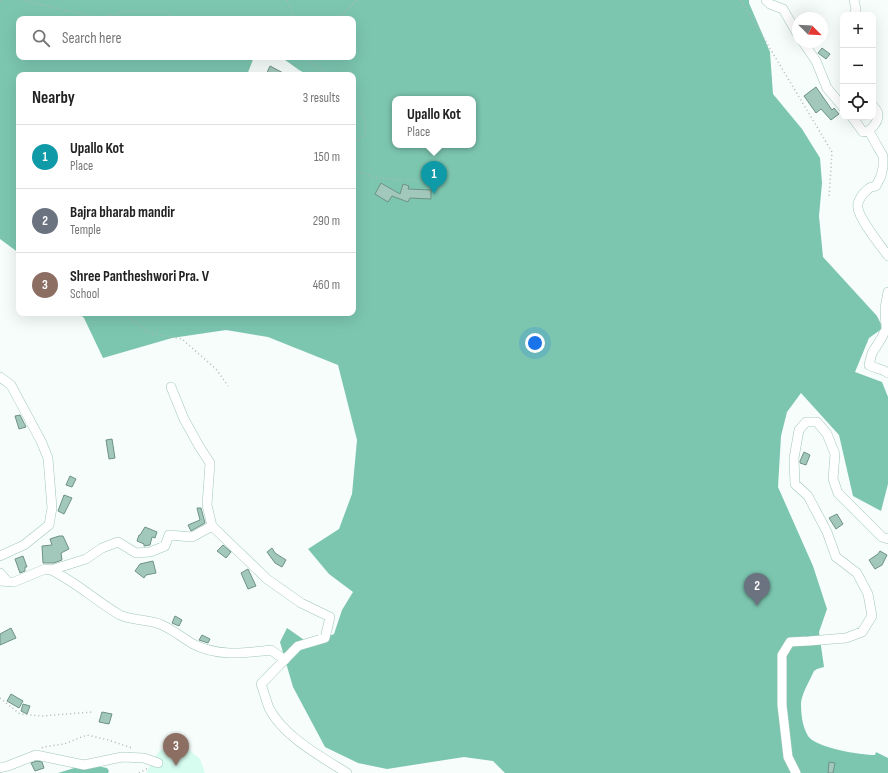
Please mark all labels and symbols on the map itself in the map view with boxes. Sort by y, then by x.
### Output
north arrow [792,12,828,48]
pin: 1 [421,161,447,194]
your location [525,333,545,353]
pin: 2 [744,573,770,606]
pin: 3 [163,733,189,766]

